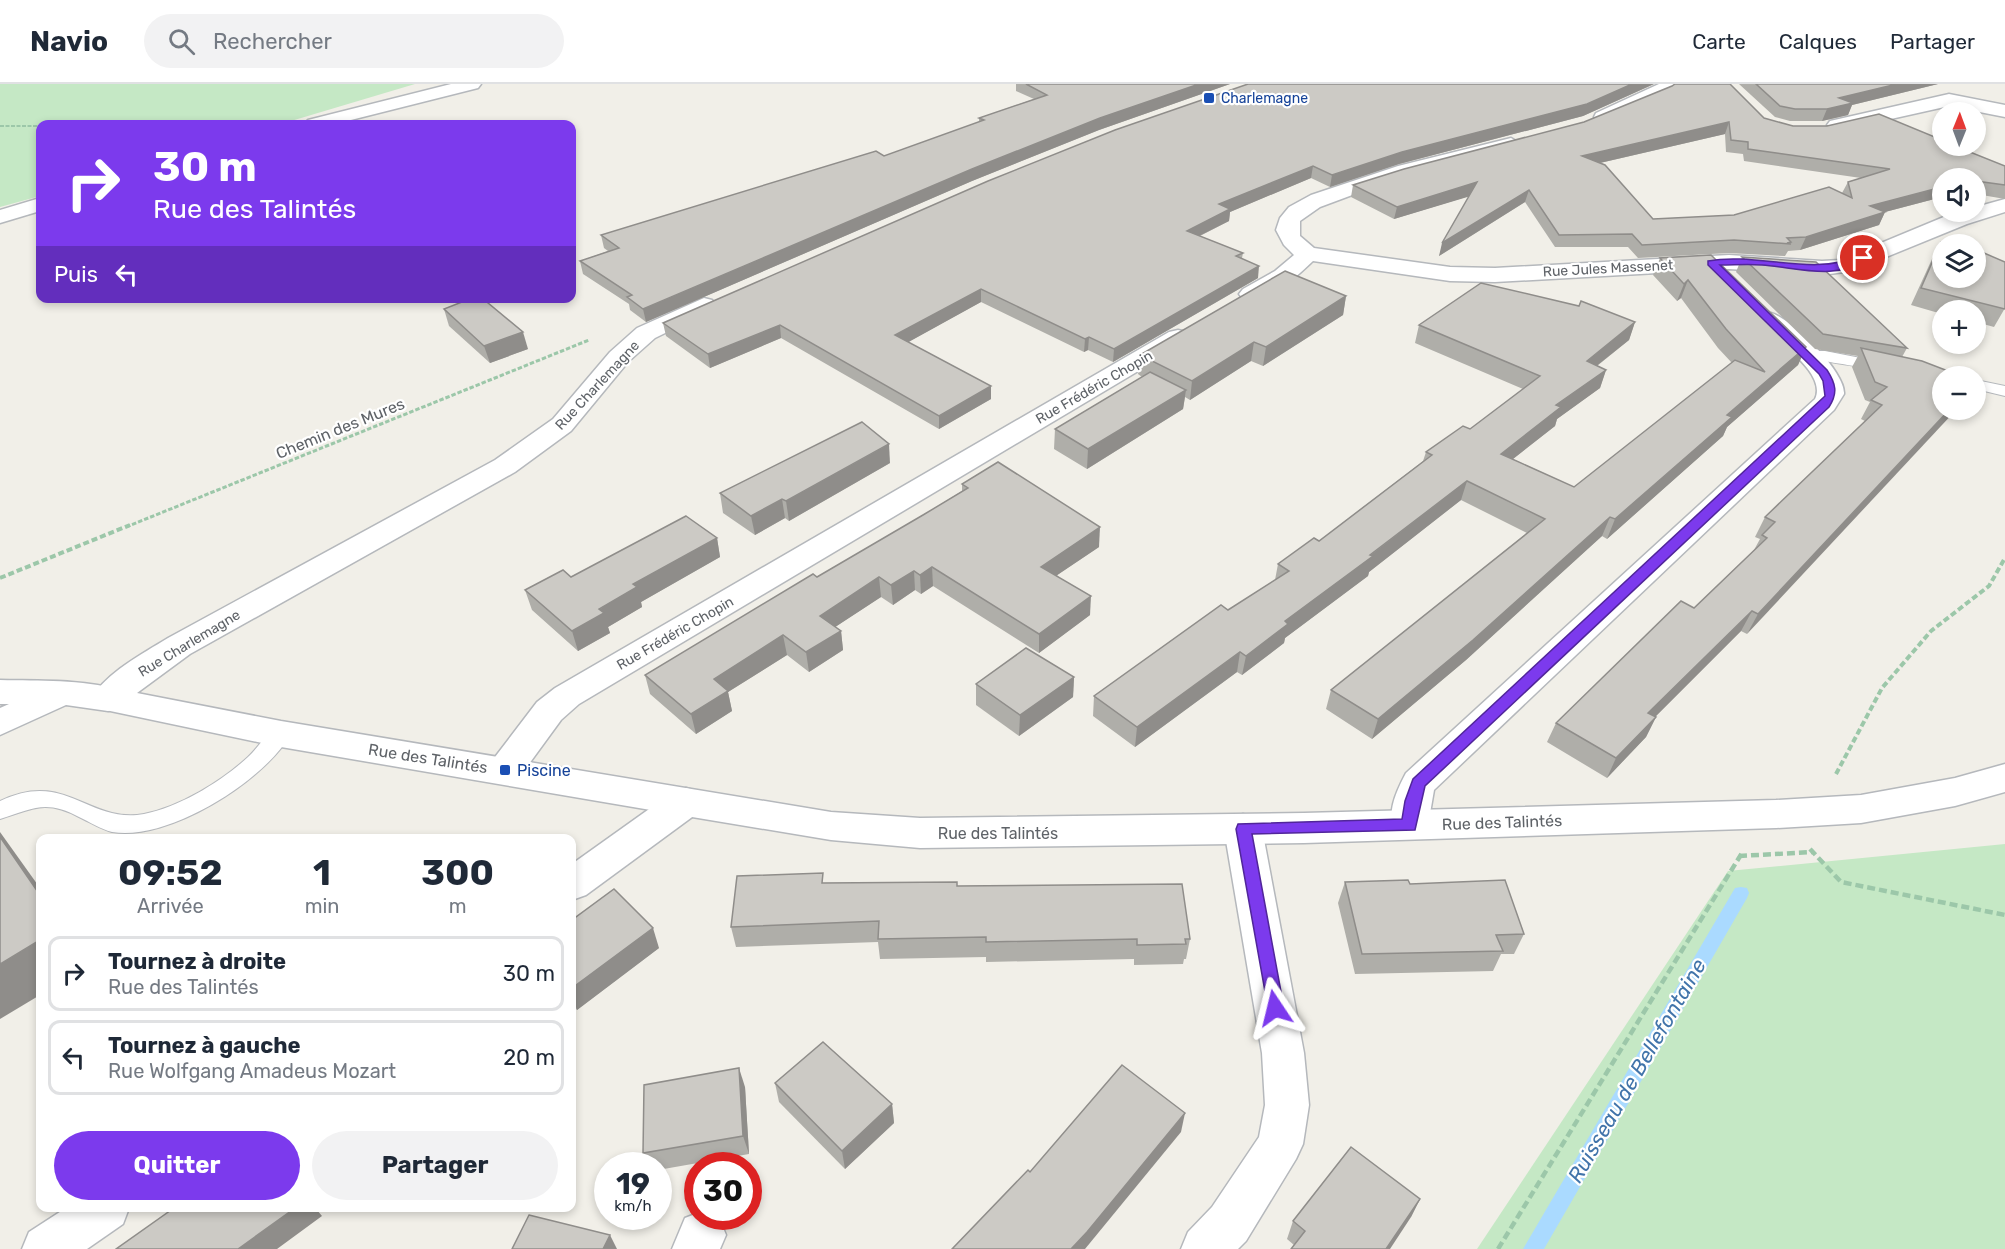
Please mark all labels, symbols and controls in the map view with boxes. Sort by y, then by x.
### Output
search box [144,14,564,68]
text: Navio [30,25,108,58]
icon: search [165,25,198,58]
text: Rechercher [213,28,332,55]
text: Carte [1692,29,1746,54]
text: Calques [1779,29,1857,54]
text: Partager [1890,29,1975,54]
place label: Charlemagne [1221,90,1308,107]
marker: Charlemagne [1202,91,1216,105]
north arrow [1932,102,1986,156]
map controls [1932,102,1986,420]
text: 30 m [153,142,257,192]
icon: right [54,144,132,222]
button: sound [1932,168,1986,222]
text: Rue des Talintés [153,193,356,225]
pin [1837,232,1888,283]
button: layers [1932,234,1986,288]
icon: arrive [1846,241,1879,274]
street label: Rue Jules Massenet [1542,257,1674,280]
icon: left [110,258,143,291]
text: Puis [54,261,98,288]
button: + [1932,300,1986,354]
street label: Rue Charlemagne [552,337,643,434]
street label: Rue Frédéric Chopin [1033,347,1156,428]
button: − [1932,366,1986,420]
street label: Chemin des Mures [273,394,407,463]
street label: Rue Frédéric Chopin [614,593,737,674]
street label: Rue Charlemagne [135,606,243,681]
street label: Rue des Talintés [367,740,489,777]
place label: Piscine [517,761,571,780]
marker: Piscine [498,763,512,777]
street label: Rue des Talintés [1441,811,1563,834]
street label: Rue des Talintés [938,824,1058,843]
text: 09:52 [118,851,223,894]
text: 1 [313,851,331,894]
text: 300 [421,851,494,894]
text: Arrivée [137,894,204,918]
text: min [305,894,339,918]
text: m [449,894,467,918]
text: Tournez à droite [108,948,286,975]
water label: Ruisseau de Bellefontaine [1562,954,1711,1187]
icon: right [57,957,90,990]
text: 30 m [503,960,555,987]
text: Rue des Talintés [108,975,259,999]
position arrow [1243,976,1307,1040]
text: Tournez à gauche [108,1032,301,1059]
icon: left [57,1041,90,1074]
text: 20 m [503,1044,555,1071]
text: Rue Wolfgang Amadeus Mozart [108,1059,396,1083]
button: Quitter [54,1131,300,1200]
button: Partager [312,1131,558,1200]
speed limit sign: 30 [684,1152,762,1230]
text: 19 [616,1166,650,1202]
text: km/h [614,1197,652,1215]

